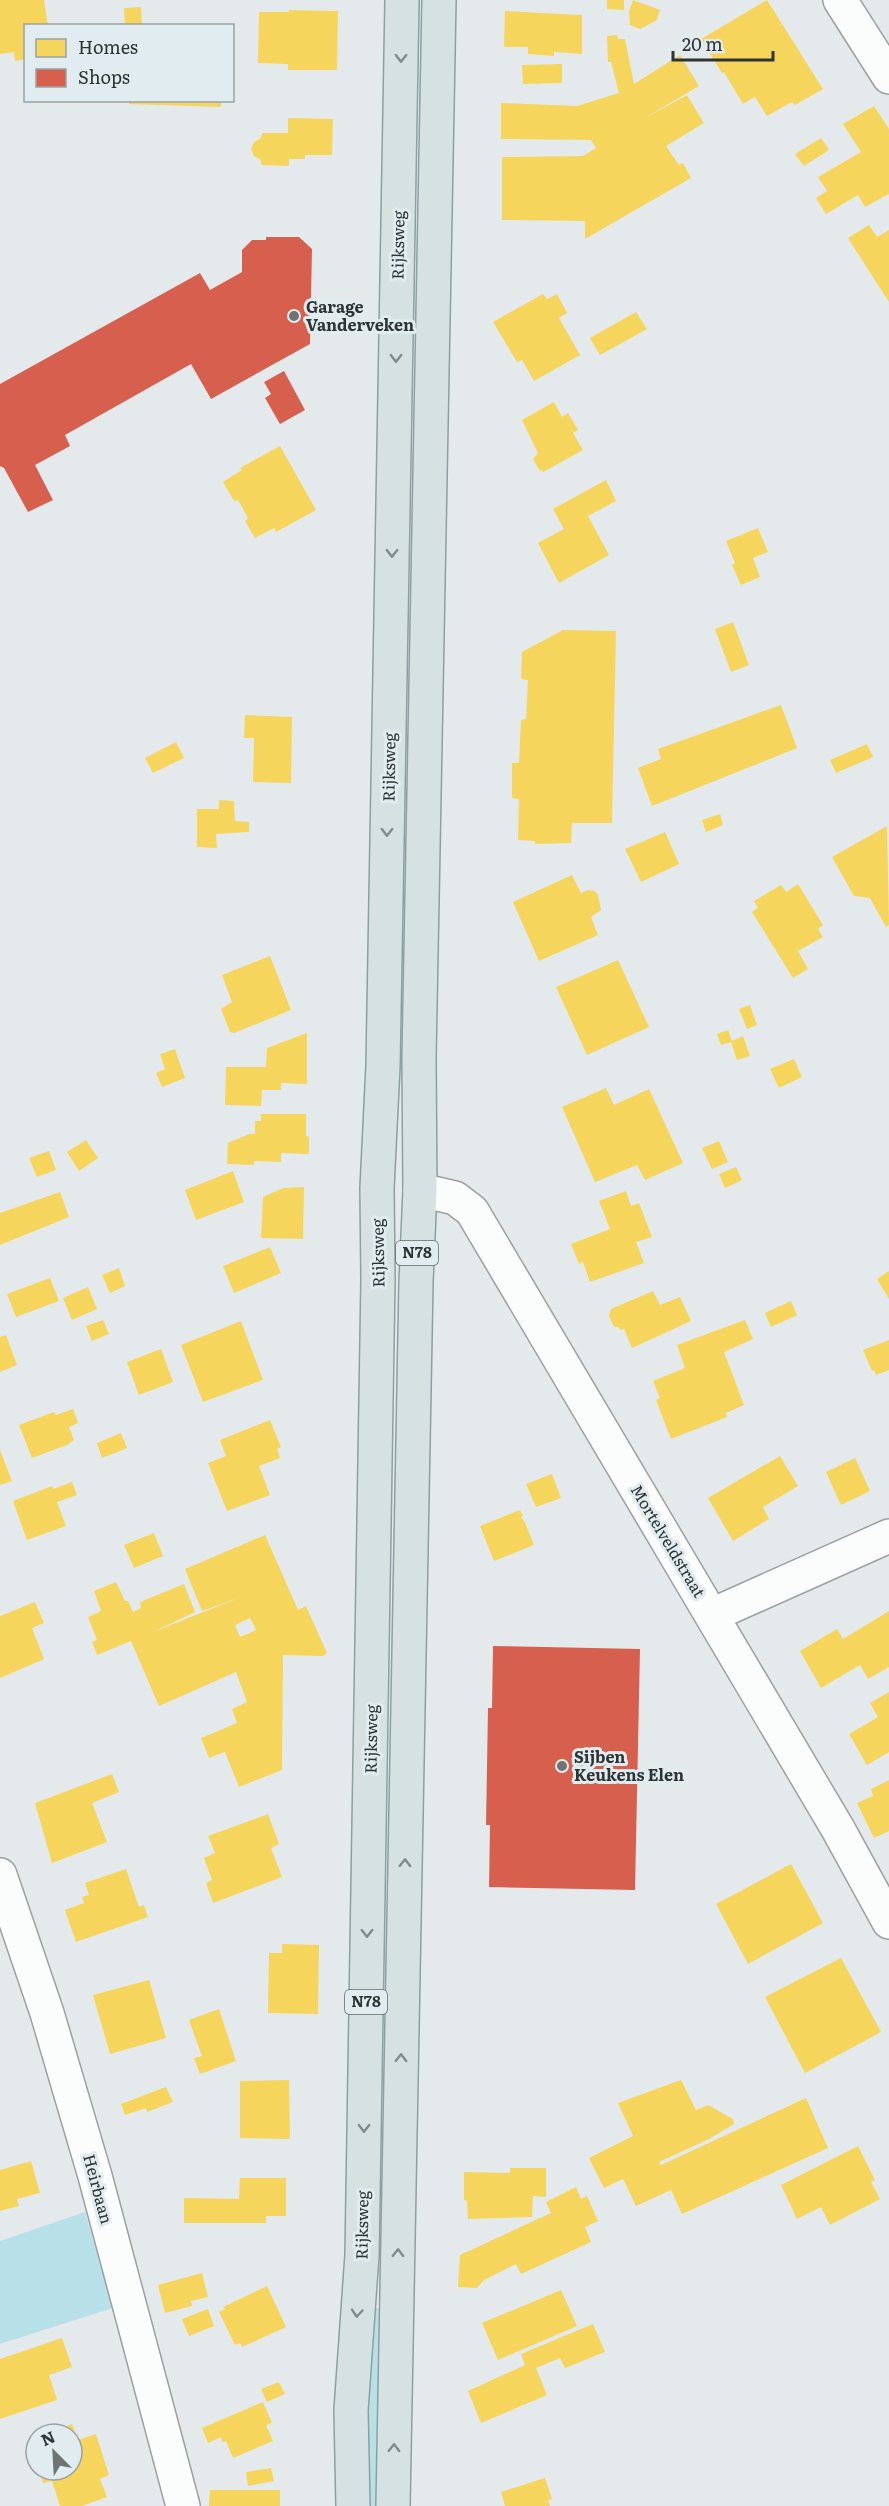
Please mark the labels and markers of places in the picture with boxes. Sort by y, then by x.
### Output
place label: Garage Vanderveken [306,294,414,336]
marker: Garage Vanderveken [287,309,301,323]
place label: Sijben Keukens Elen [574,1744,684,1786]
marker: Sijben Keukens Elen [555,1759,569,1773]

